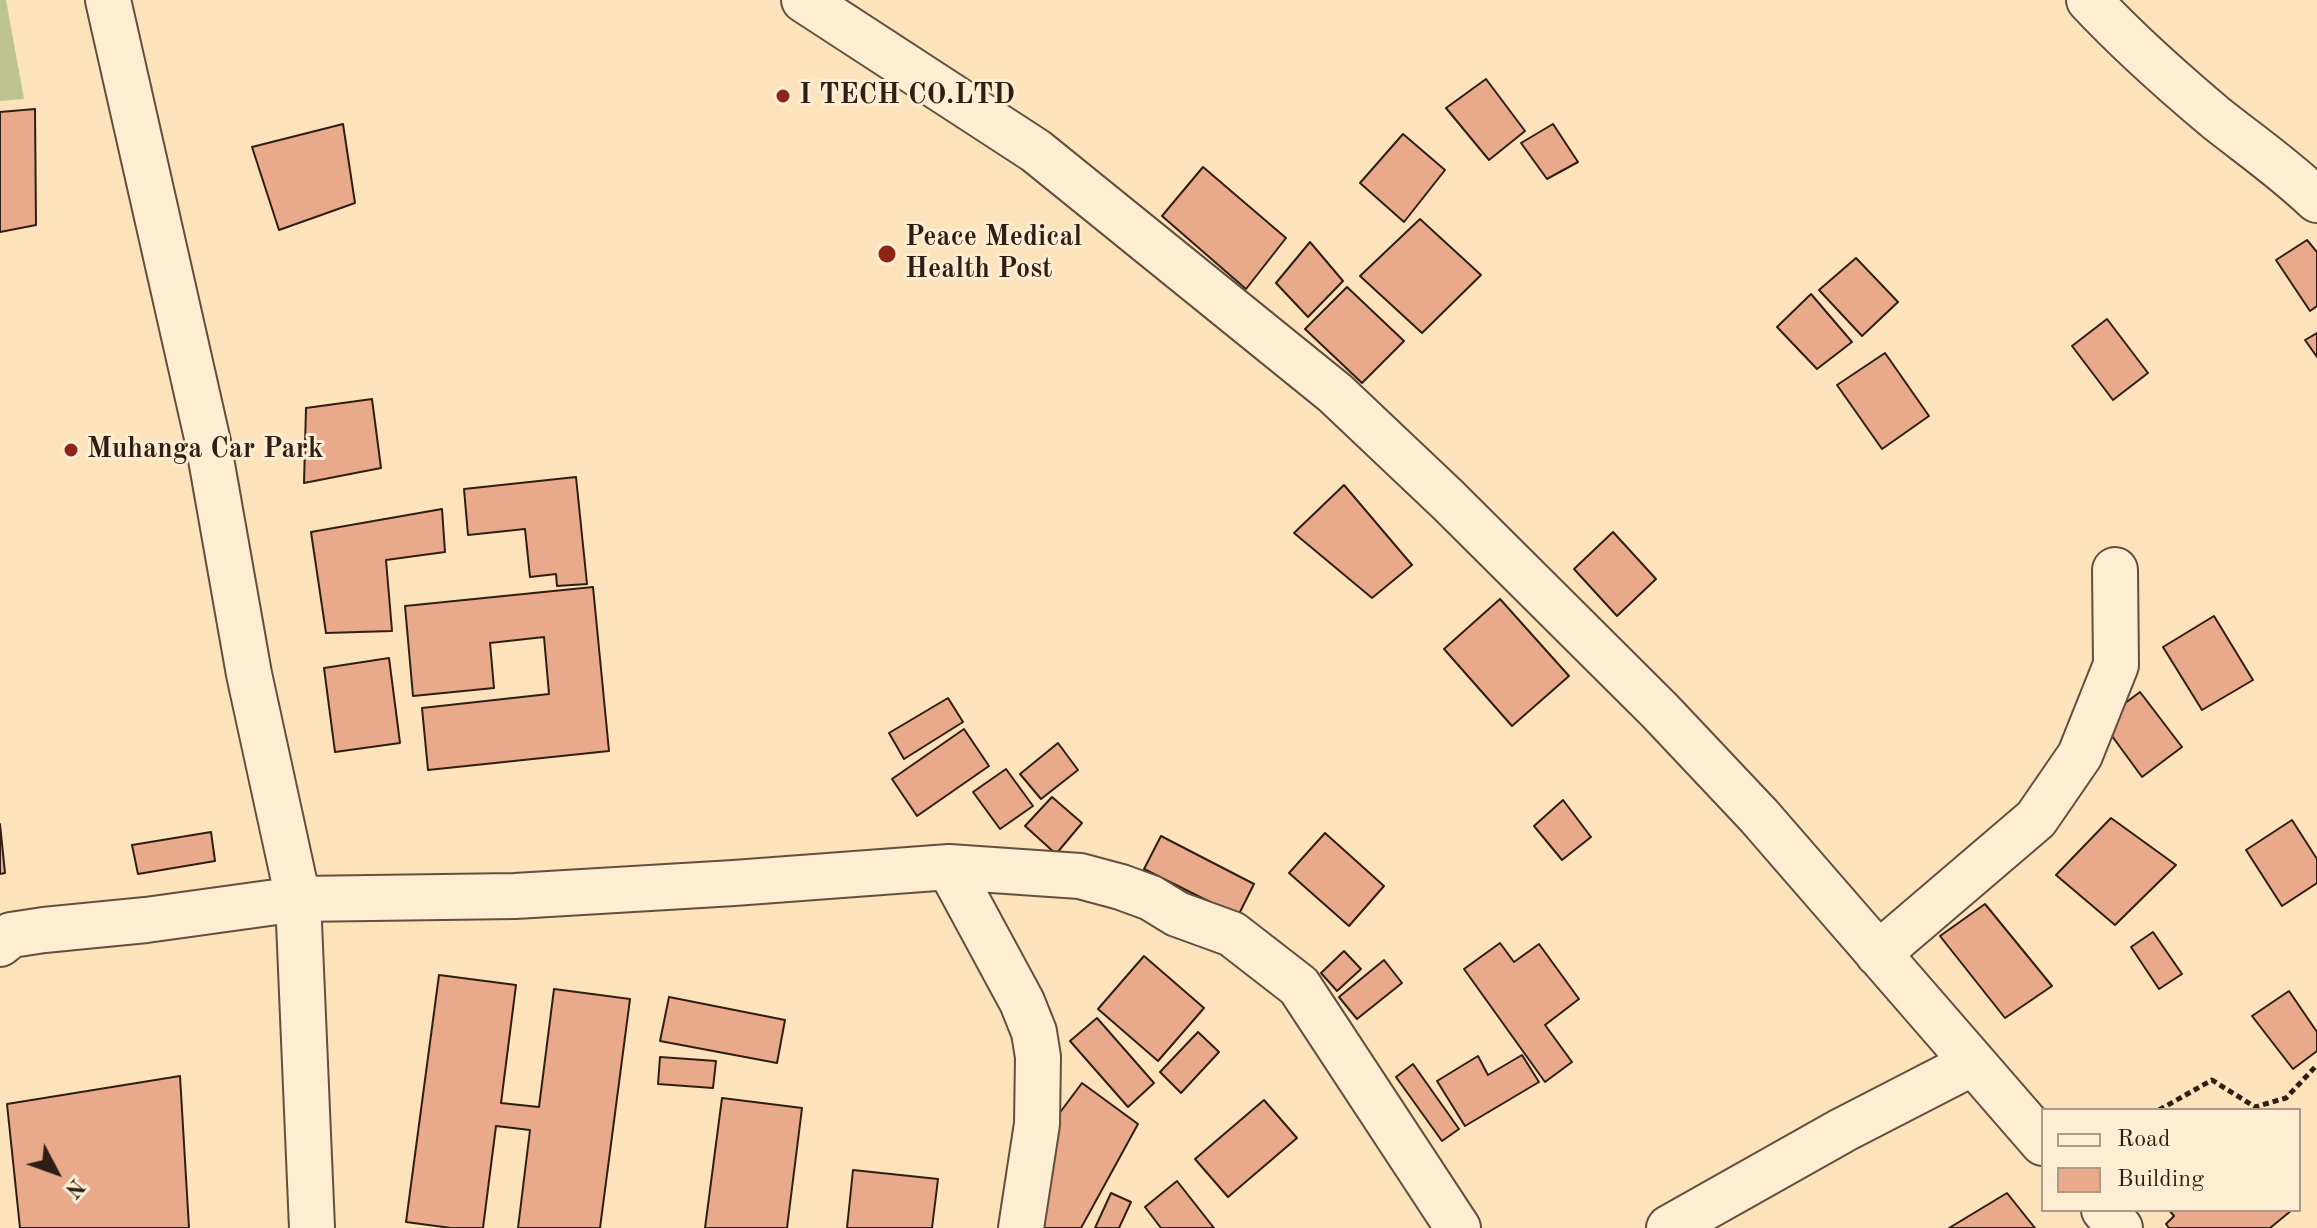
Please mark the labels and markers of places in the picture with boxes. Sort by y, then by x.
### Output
place label: I TECH CO.LTD [799,79,1015,113]
marker: I TECH CO.LTD [774,87,792,105]
place label: Peace Medical Health Post [905,221,1082,287]
marker: Peace Medical Health Post [876,243,898,265]
place label: Muhanga Car Park [87,433,324,467]
marker: Muhanga Car Park [62,441,80,459]

